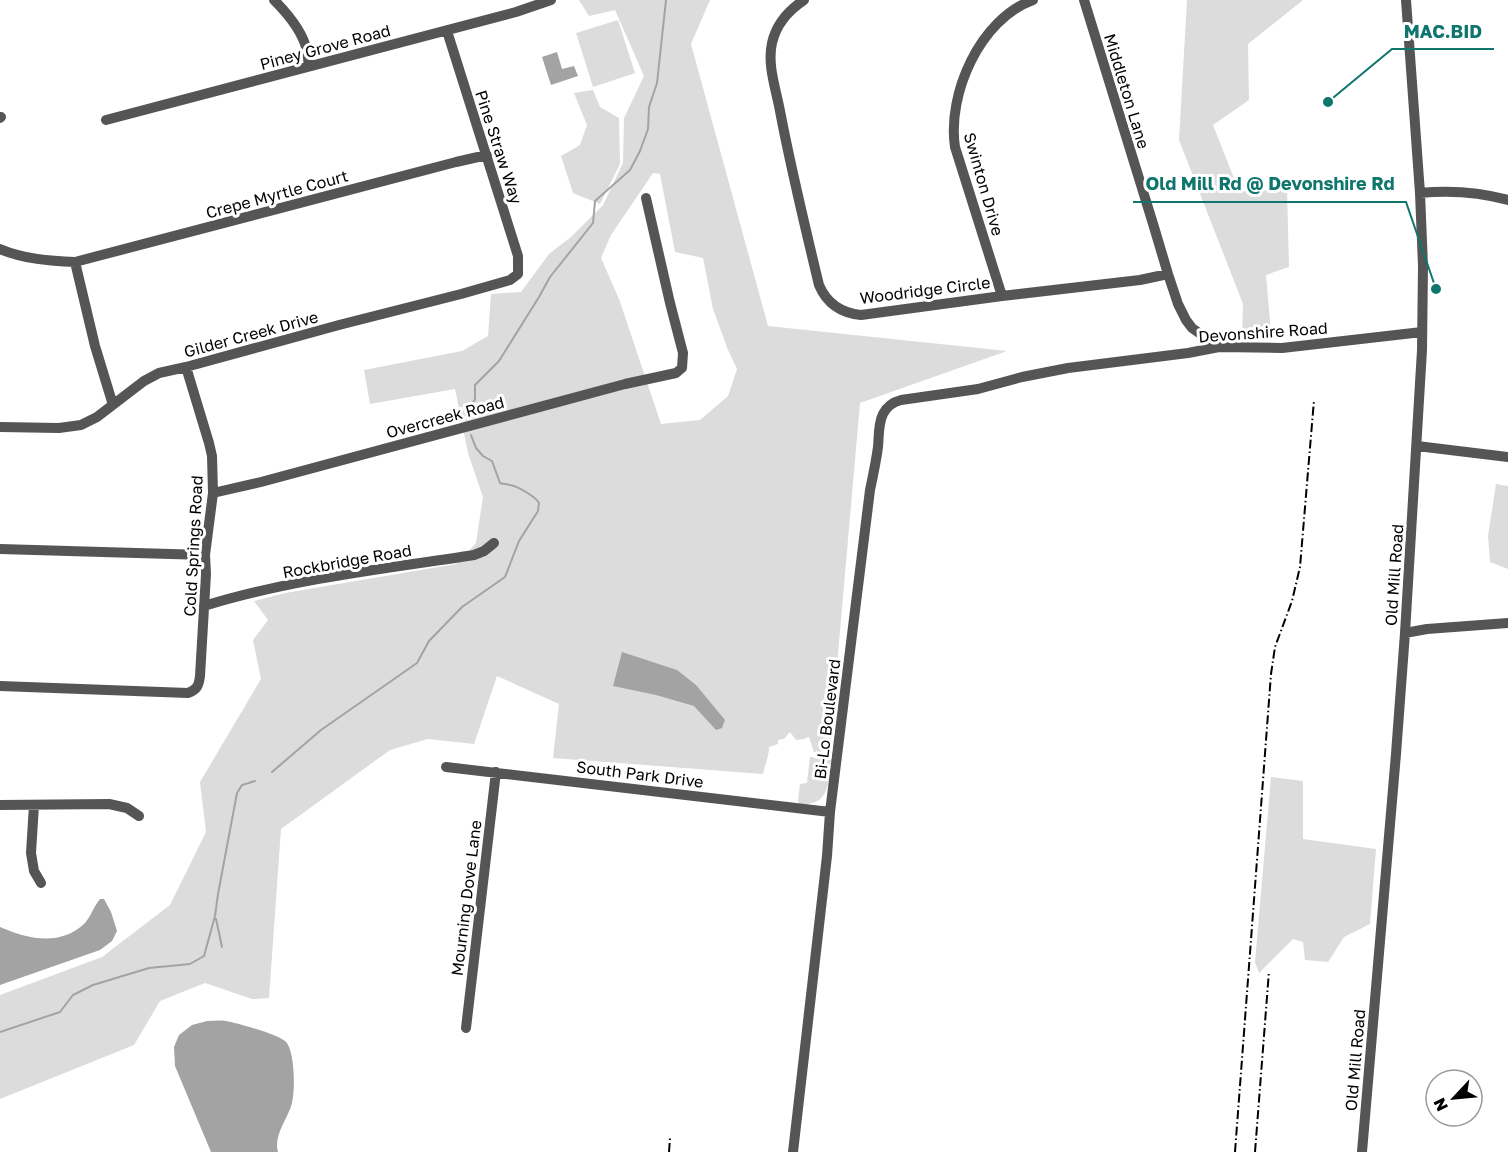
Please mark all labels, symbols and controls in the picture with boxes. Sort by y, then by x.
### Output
callout: MAC.BID [1392,13,1494,49]
street label: Piney Grove Road [258,20,392,74]
text: MAC.BID [1404,20,1482,42]
street label: Middleton Lane [1100,31,1154,151]
street label: Pine Straw Way [471,88,527,206]
street label: Swinton Drive [960,130,1008,238]
street label: Crepe Myrtle Court [204,165,350,223]
callout: Old Mill Rd @ Devonshire Rd [1133,166,1406,202]
text: Old Mill Rd @ Devonshire Rd [1146,172,1394,194]
street label: Woodridge Circle [859,272,991,308]
street label: Gilder Creek Drive [182,306,320,362]
street label: Devonshire Road [1198,318,1328,346]
street label: Overcreek Road [384,392,506,442]
street label: Cold Springs Road [179,475,207,617]
street label: Old Mill Road [1380,523,1408,627]
street label: Rockbridge Road [281,540,413,582]
street label: Bi-Lo Boulevard [810,658,844,780]
street label: South Park Drive [575,756,705,792]
street label: Mourning Dove Lane [447,819,485,977]
street label: Old Mill Road [1341,1008,1369,1112]
north arrow [1424,1068,1484,1128]
text: N [1429,1095,1452,1114]

